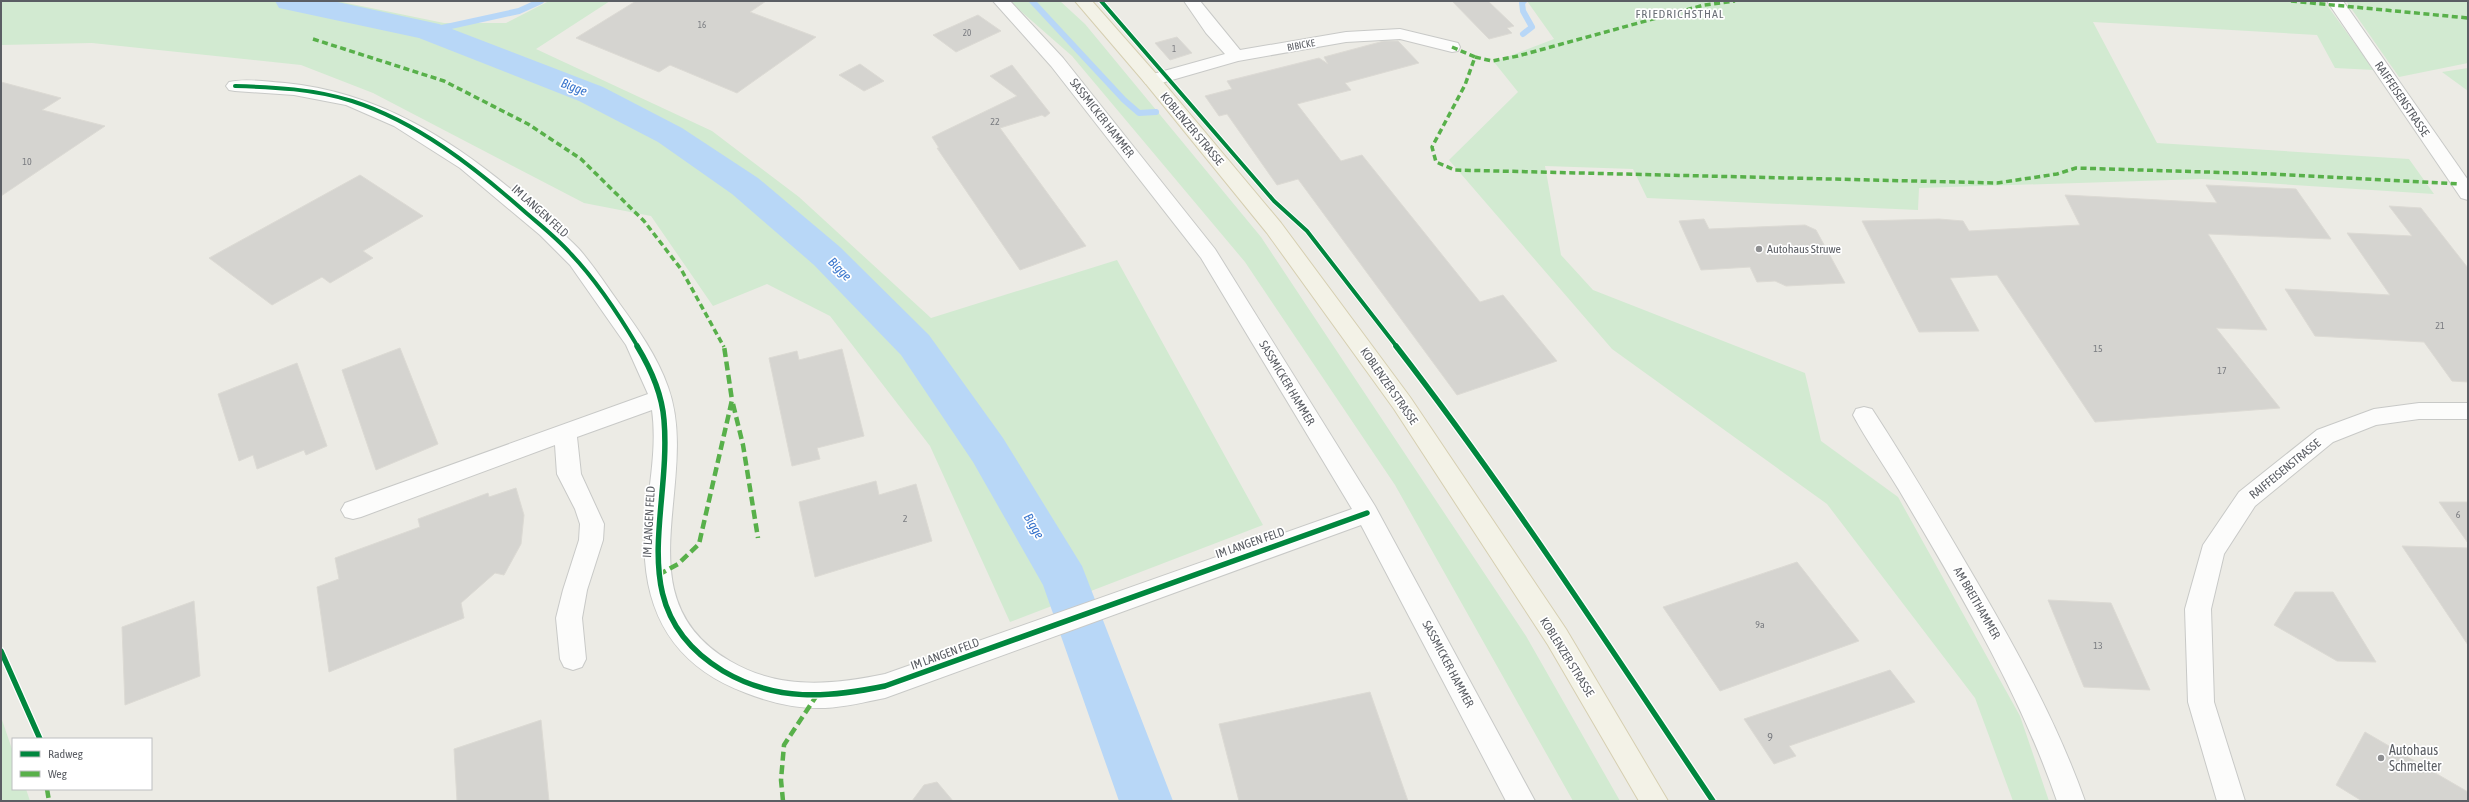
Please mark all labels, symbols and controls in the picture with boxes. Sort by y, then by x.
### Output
district label: FRIEDRICHSTHAL [1636,7,1724,21]
house number: 16 [698,20,706,30]
house number: 20 [963,28,971,38]
street label: BIBICKE [1286,37,1317,53]
house number: 1 [1172,44,1176,54]
street label: RAIFFEISENSTRASSE [2372,59,2432,139]
water label: Bigge [559,75,589,99]
street label: SASSMICKER HAMMER [1067,76,1137,160]
street label: KOBLENZER STRASSE [1158,90,1226,168]
house number: 22 [990,116,1000,127]
house number: 10 [22,156,32,167]
street label: IM LANGEN FELD [509,182,572,240]
place label: Autohaus Struwe [1767,242,1841,256]
marker: Autohaus Struwe [1754,244,1764,254]
water label: Bigge [825,254,855,284]
house number: 21 [2435,320,2445,331]
street label: SASSMICKER HAMMER [1256,338,1318,428]
house number: 15 [2093,343,2103,354]
street label: KOBLENZER STRASSE [1357,345,1421,427]
house number: 17 [2217,365,2227,376]
street label: RAIFFEISENSTRASSE [2247,436,2323,502]
street label: IM LANGEN FELD [640,485,658,558]
house number: 6 [2456,509,2461,520]
water label: Bigge [1021,511,1047,541]
house number: 2 [903,513,908,524]
street label: IM LANGEN FELD [1214,525,1287,561]
street label: AM BREITHAMMER [1951,565,2003,641]
street label: KOBLENZER STRASSE [1537,615,1597,699]
street label: SASSMICKER HAMMER [1419,618,1477,710]
house number: 9a [1755,619,1765,630]
street label: IM LANGEN FELD [909,635,981,673]
house number: 13 [2093,640,2103,651]
house number: 9 [1767,730,1773,744]
legend [12,738,152,790]
place label: Autohaus Schmelter [2389,742,2442,774]
text: Radweg [48,747,84,761]
marker: Autohaus Schmelter [2376,753,2386,763]
text: Weg [48,767,68,781]

